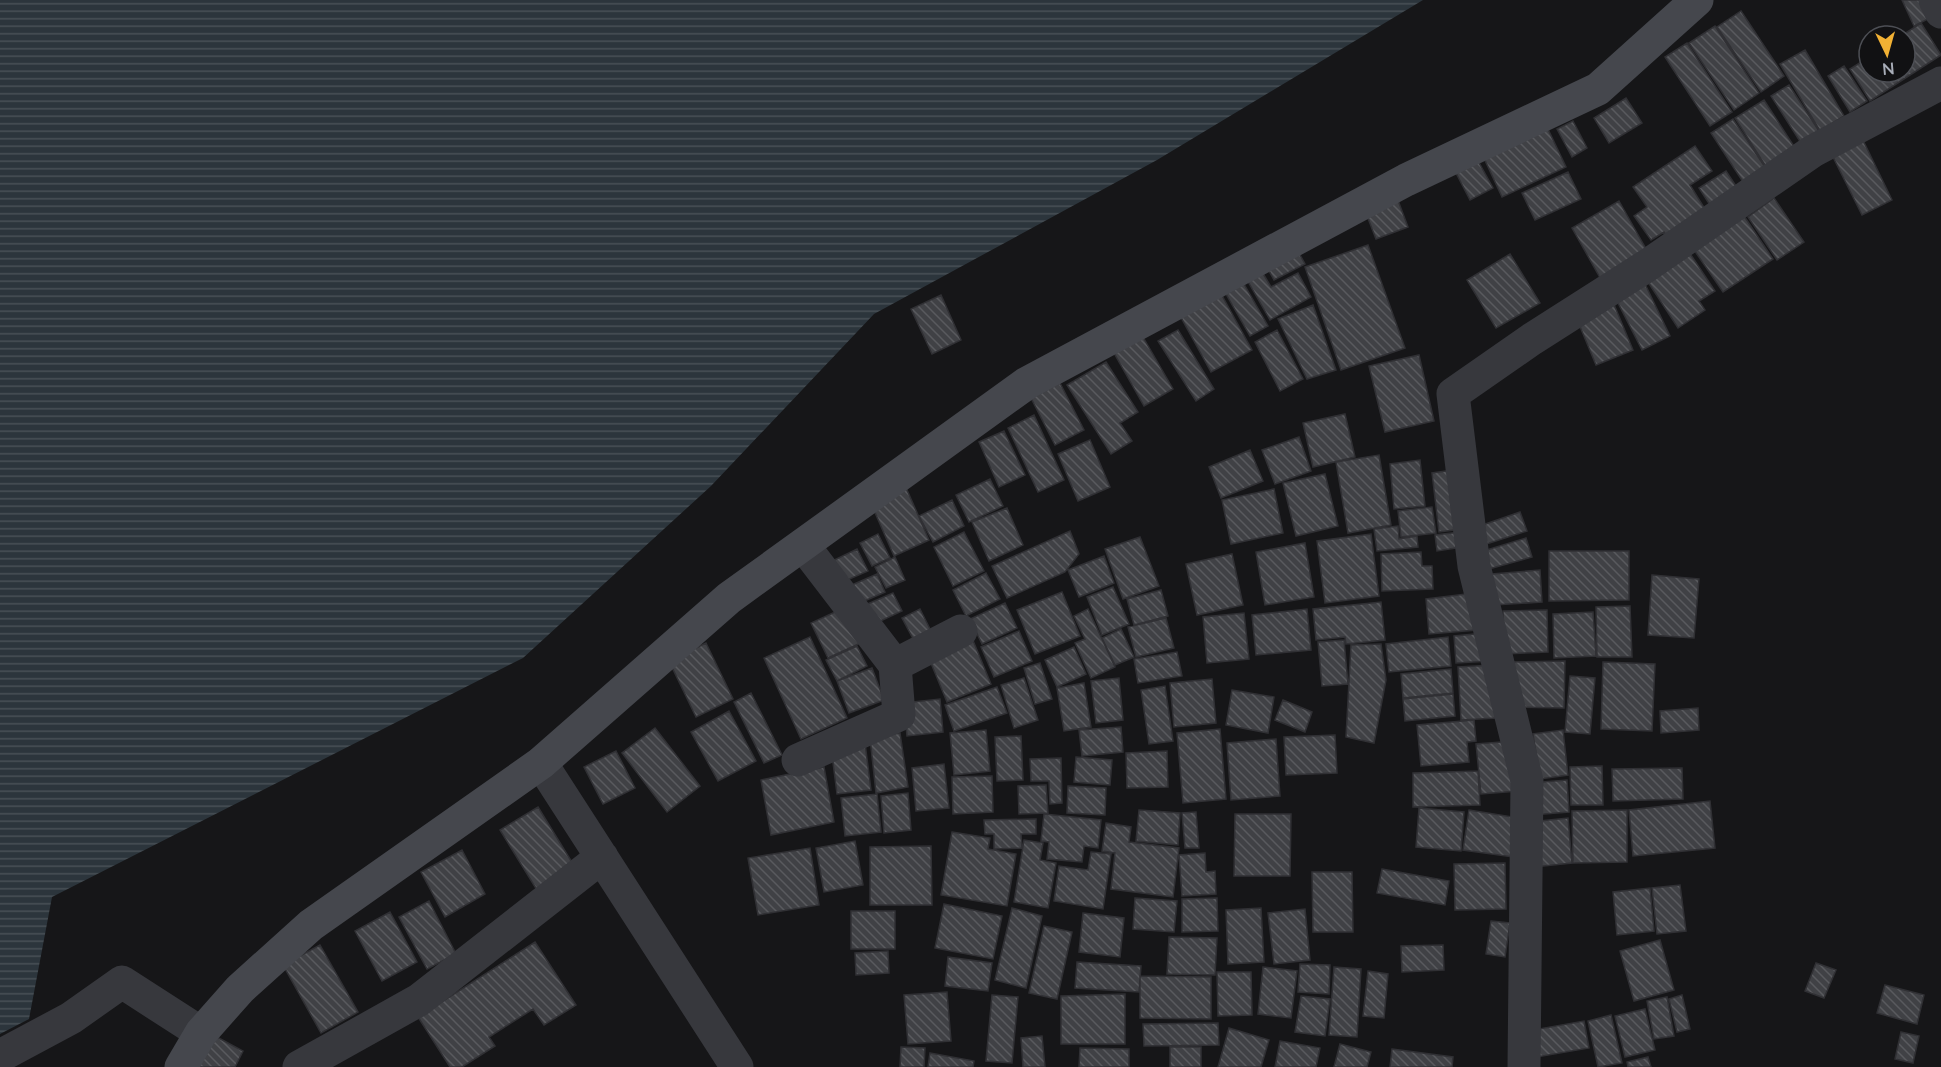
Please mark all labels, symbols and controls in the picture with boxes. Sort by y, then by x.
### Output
north arrow [1857,24,1917,84]
text: N [1881,59,1895,79]

